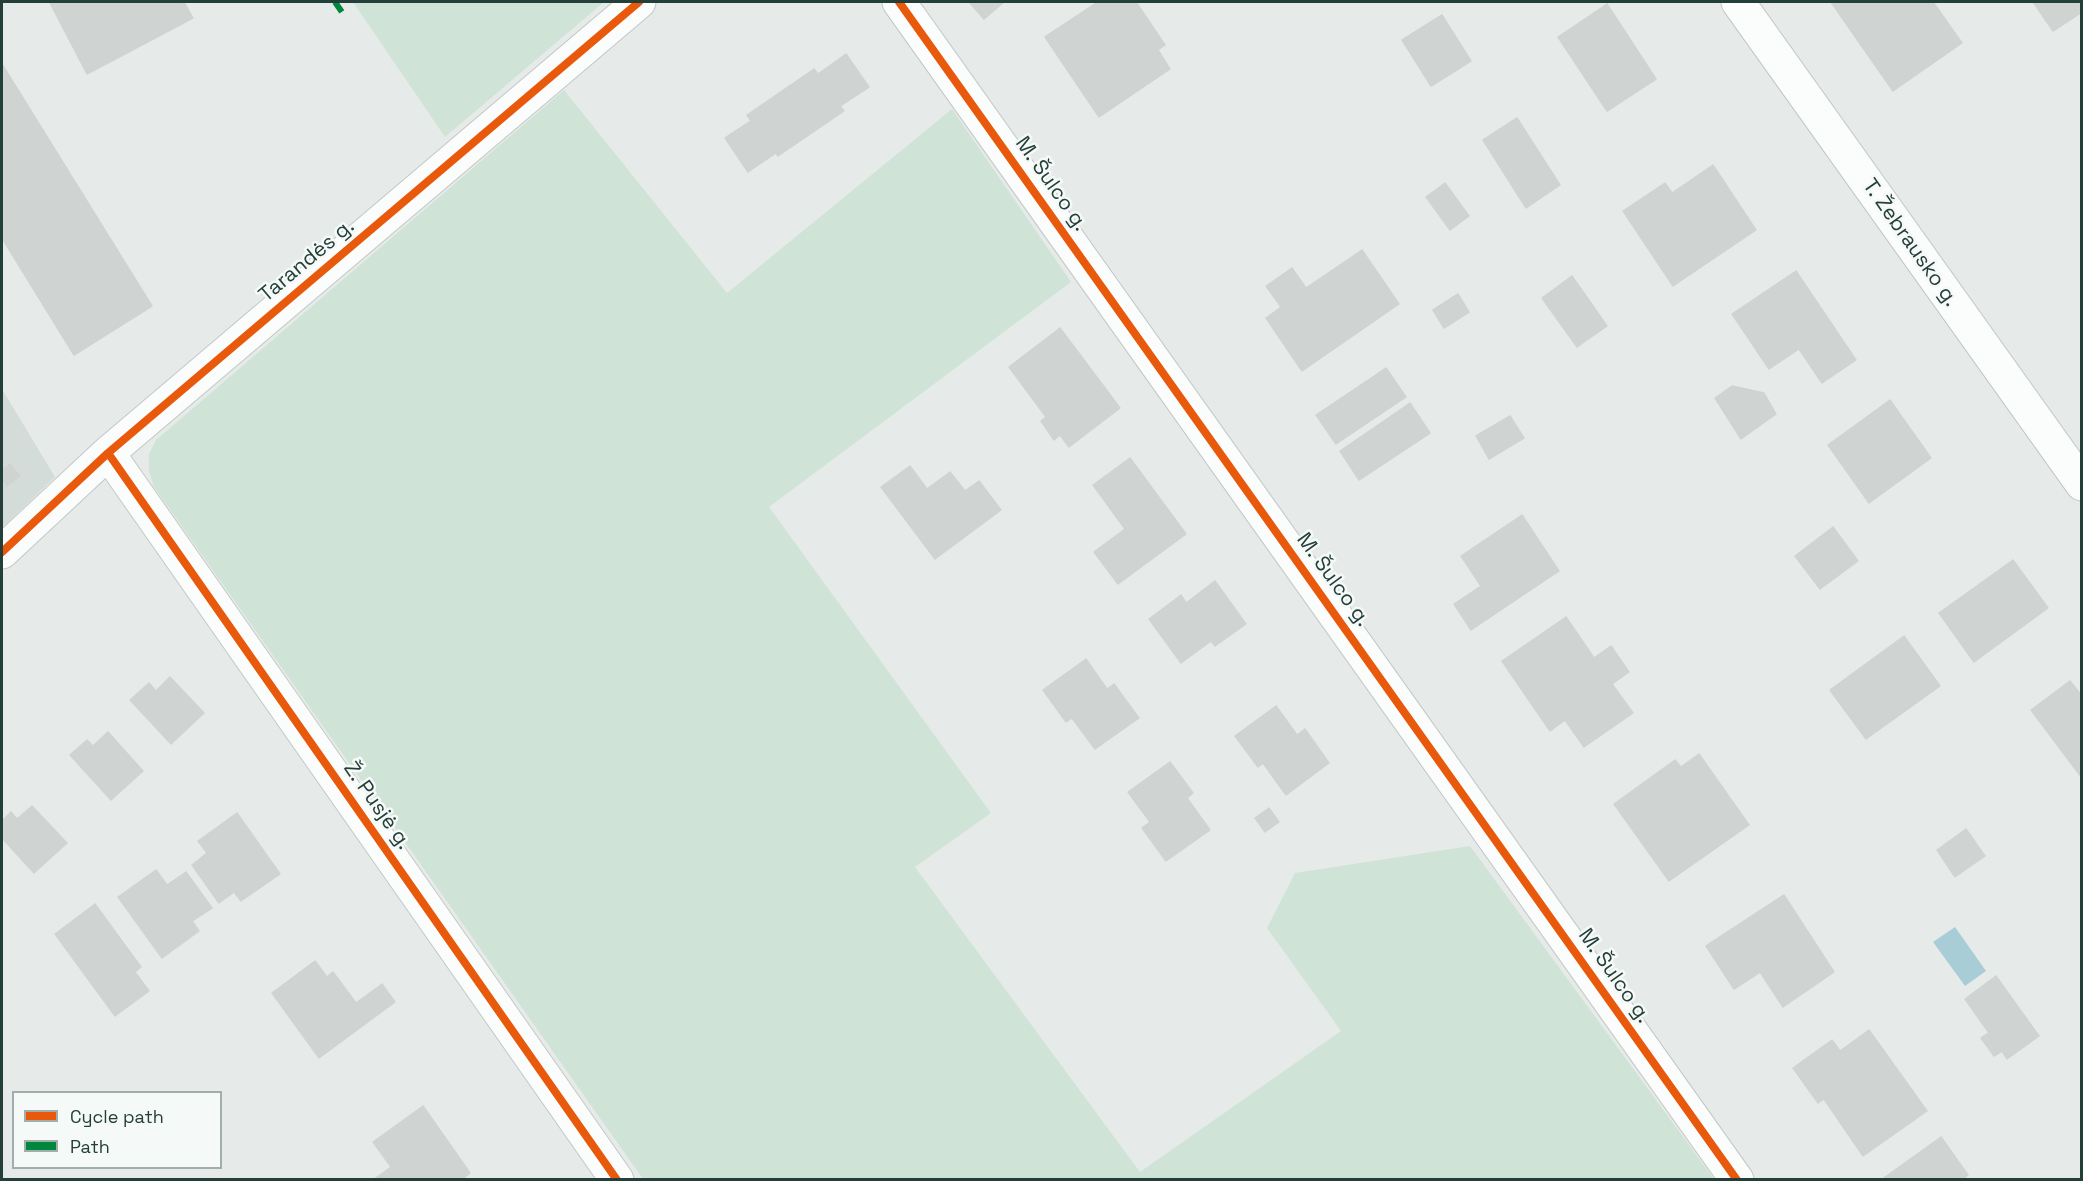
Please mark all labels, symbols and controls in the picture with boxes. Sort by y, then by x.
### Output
street label: M. Šulco g. [1009,132,1093,236]
street label: T. Žebrausko g. [1857,174,1963,312]
street label: Tarandės g. [254,214,360,308]
street label: M. Šulco g. [1291,528,1375,632]
street label: Ž. Pusjė g. [338,757,416,855]
street label: M. Šulco g. [1572,924,1656,1028]
legend [12,1091,222,1169]
text: Cycle path [70,1105,164,1128]
text: Path [70,1135,110,1158]

